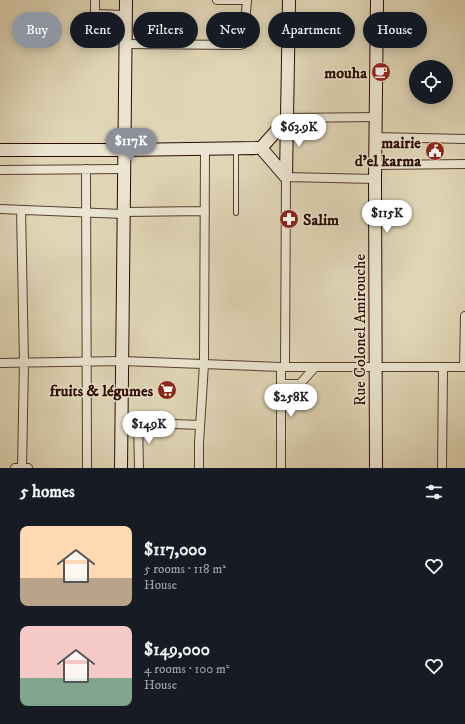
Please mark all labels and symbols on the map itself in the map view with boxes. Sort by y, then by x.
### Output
cafe icon: mouha [370,61,392,83]
place label: mouha [324,63,368,83]
pin: $63.9K [266,114,332,148]
pin: $117K [103,128,159,162]
place label: mairie d'el karma [355,133,422,171]
public building icon: mairie d'el karma [424,140,446,162]
pin: $115K [359,200,415,234]
pharmacy icon: Salim [278,208,300,230]
place label: Salim [303,210,339,230]
street label: Rue Colonel Amirouche [350,254,370,406]
supermarket icon: fruits & légumes [156,379,178,401]
place label: fruits & légumes [49,381,154,401]
pin: $258K [263,384,319,418]
pin: $149K [121,411,177,445]

